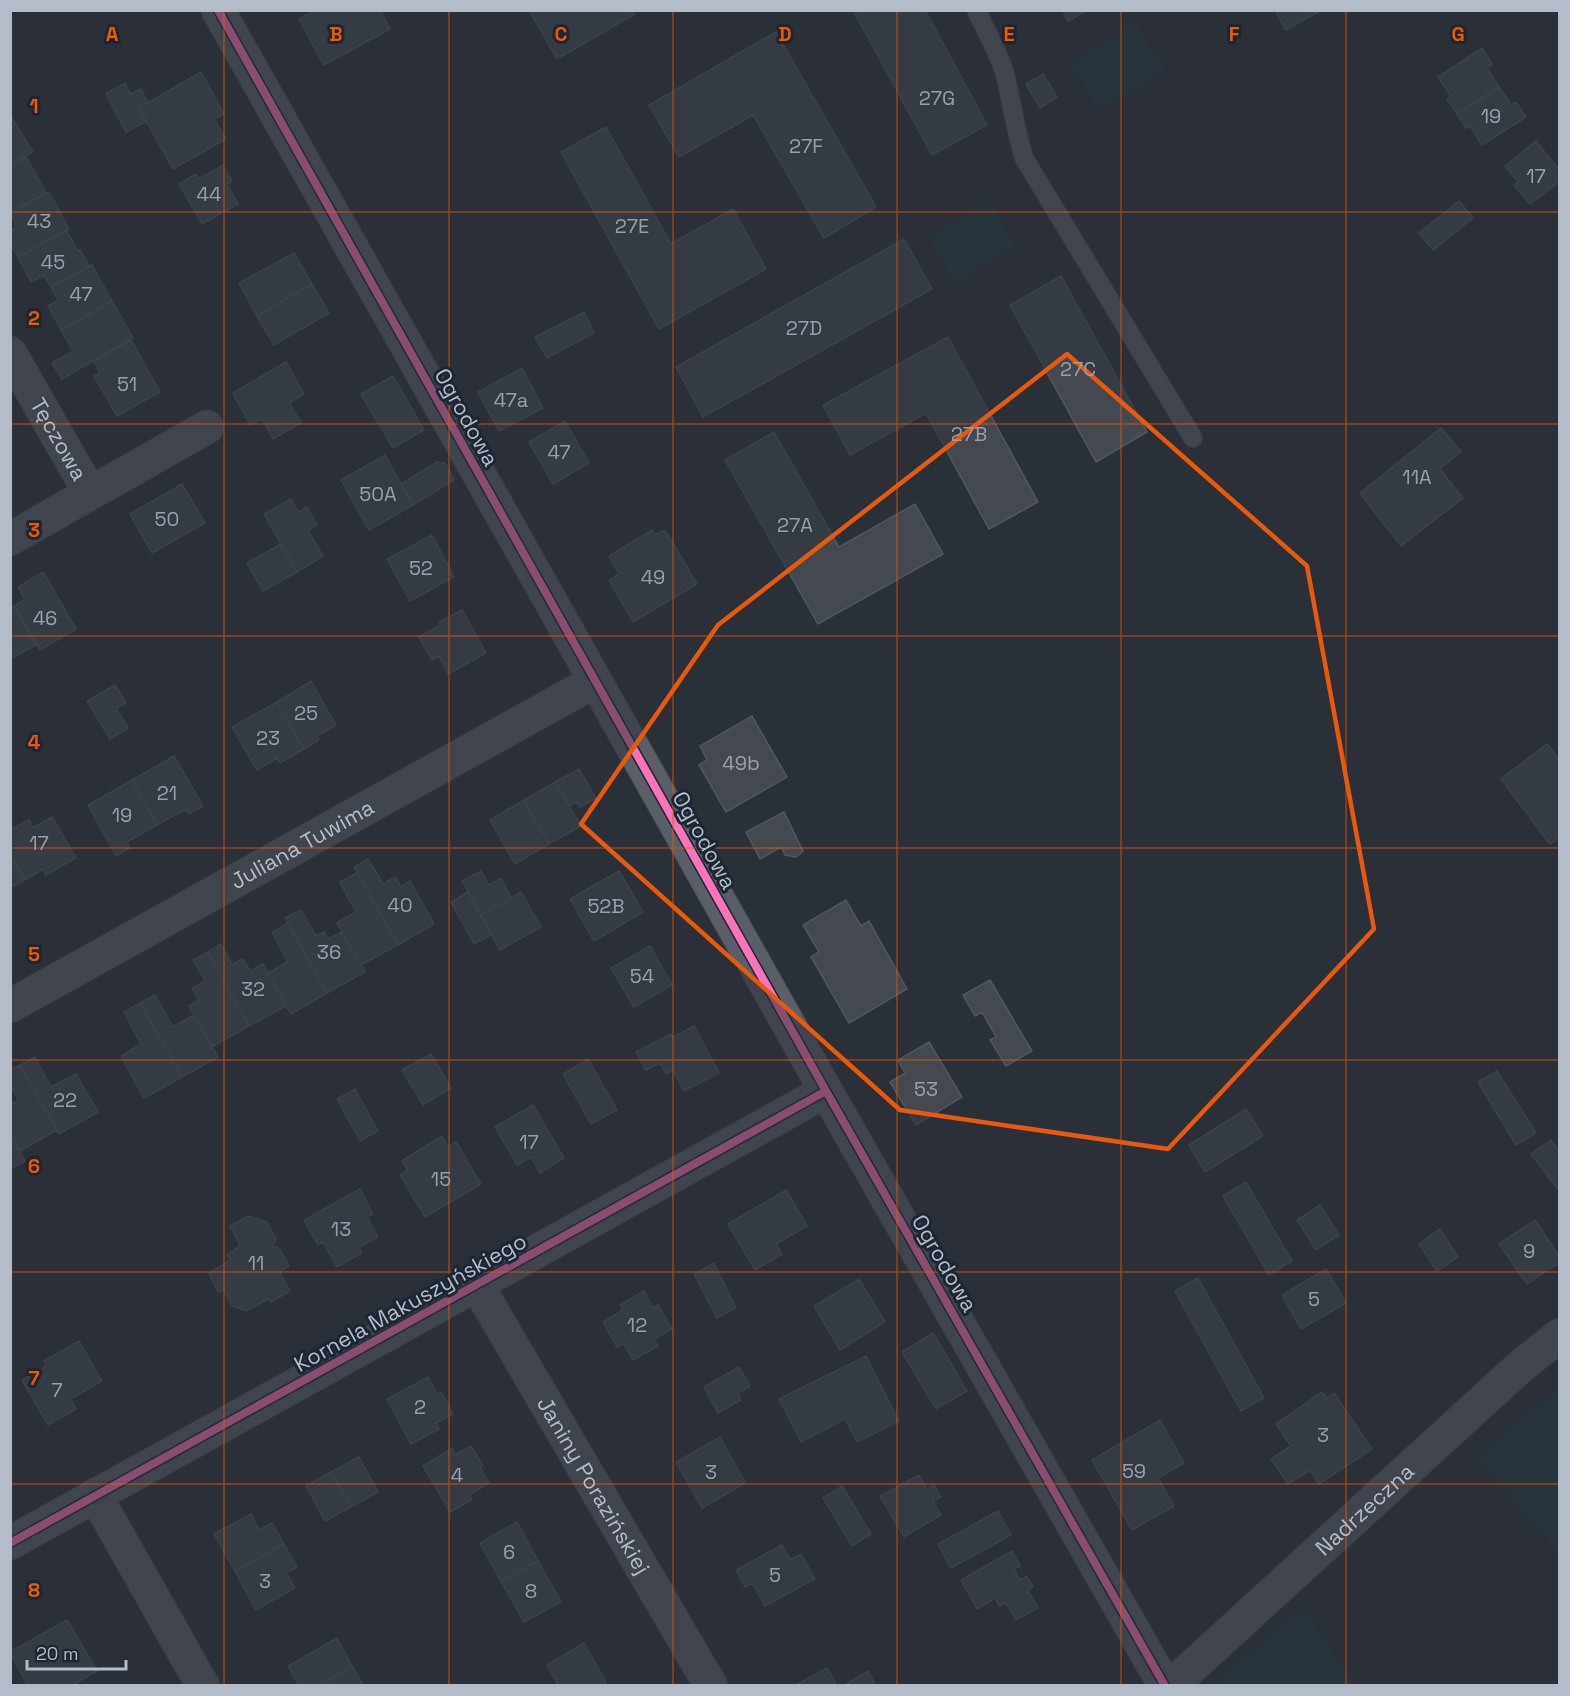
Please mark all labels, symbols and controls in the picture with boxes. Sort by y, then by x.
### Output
text: A [106,21,119,47]
text: B [329,21,343,47]
text: C [555,21,568,47]
text: D [778,21,792,47]
text: E [1003,21,1015,47]
text: F [1229,21,1240,47]
text: G [1451,21,1465,47]
house number: 27G [919,85,955,111]
text: 1 [29,93,39,119]
house number: 19 [1481,103,1501,129]
house number: 27F [789,133,823,159]
house number: 17 [1526,163,1546,189]
house number: 44 [197,181,222,207]
house number: 43 [27,208,51,234]
house number: 27E [615,213,649,239]
house number: 45 [41,249,65,275]
house number: 47 [69,281,93,307]
text: 2 [28,305,40,331]
house number: 27D [786,315,822,341]
house number: 27C [1060,356,1096,382]
street label: Ogrodowa [429,363,506,471]
house number: 51 [117,371,137,397]
house number: 47a [494,387,528,413]
street label: Tęczowa [24,392,94,486]
house number: 27B [951,421,987,447]
house number: 47 [547,439,571,465]
house number: 11A [1402,464,1432,490]
house number: 50A [359,481,397,507]
house number: 50 [155,506,179,532]
house number: 27A [777,512,813,538]
text: 3 [28,517,40,543]
house number: 52 [409,555,433,581]
house number: 49 [641,564,665,590]
house number: 46 [33,605,57,631]
house number: 25 [294,700,318,726]
house number: 23 [256,725,280,751]
text: 4 [28,729,41,755]
house number: 49b [722,750,760,776]
house number: 21 [157,780,177,806]
street label: Ogrodowa [667,786,744,894]
street label: Juliana Tuwima [225,793,379,895]
house number: 19 [112,802,132,828]
house number: 17 [29,830,49,856]
house number: 40 [387,892,413,918]
house number: 52B [587,893,625,919]
house number: 36 [317,939,341,965]
text: 5 [28,941,40,967]
house number: 54 [630,963,654,989]
house number: 32 [241,976,265,1002]
house number: 53 [914,1076,938,1102]
house number: 22 [53,1087,77,1113]
house number: 17 [519,1129,539,1155]
text: 6 [28,1153,40,1179]
house number: 15 [431,1166,451,1192]
street label: Ogrodowa [906,1209,984,1317]
house number: 13 [331,1216,351,1242]
street label: Kornela Makuszyńskiego [289,1226,531,1378]
house number: 9 [1523,1238,1535,1264]
house number: 11 [248,1250,264,1276]
house number: 5 [1308,1286,1320,1312]
house number: 12 [627,1312,647,1338]
text: 7 [28,1365,40,1391]
house number: 7 [51,1377,63,1403]
street label: Janiny Porazińskiej [531,1391,657,1579]
house number: 2 [414,1394,426,1420]
house number: 3 [1317,1422,1329,1448]
street label: Nadrzeczna [1309,1457,1420,1561]
house number: 59 [1122,1458,1146,1484]
house number: 3 [705,1459,717,1485]
house number: 4 [451,1462,463,1488]
house number: 6 [503,1539,515,1565]
house number: 5 [769,1562,781,1588]
house number: 3 [259,1568,271,1594]
text: 8 [28,1577,40,1603]
house number: 8 [525,1578,537,1604]
scale bar [27,1633,126,1671]
text: 20 m [36,1642,79,1665]

